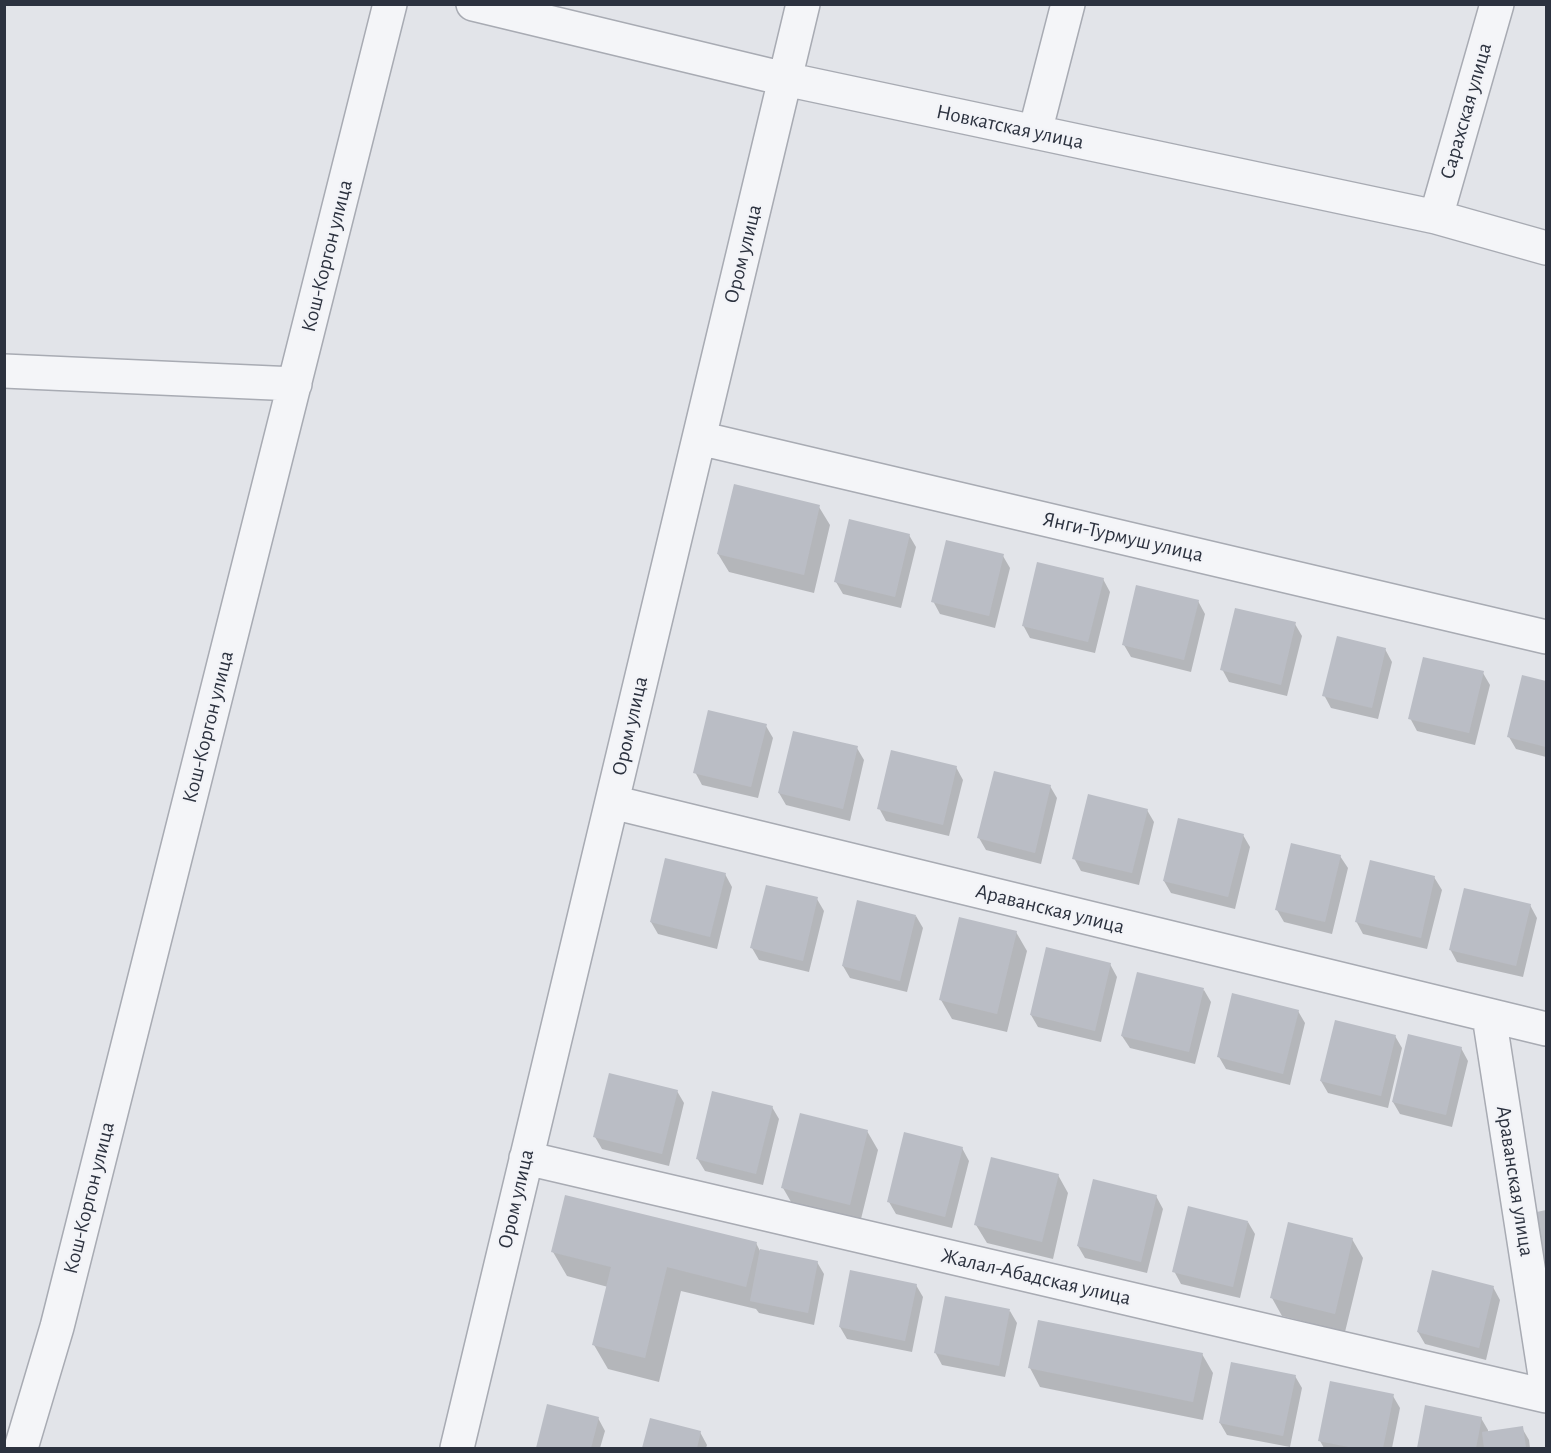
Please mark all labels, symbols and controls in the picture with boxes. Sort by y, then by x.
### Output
street label: Сарахская улица [1434,40,1498,182]
street label: Новкатская улица [934,99,1086,155]
street label: Кош-Коргон улица [296,177,358,335]
street label: Ором улица [719,202,767,306]
street label: Янги-Турмуш улица [1040,506,1206,568]
street label: Кош-Коргон улица [177,648,239,806]
street label: Ором улица [606,674,654,778]
street label: Араванская улица [973,878,1127,940]
street label: Араванская улица [1491,1104,1539,1258]
street label: Кош-Коргон улица [58,1119,120,1277]
street label: Ором улица [492,1147,540,1251]
street label: Жалал-Абадская улица [939,1243,1133,1311]

